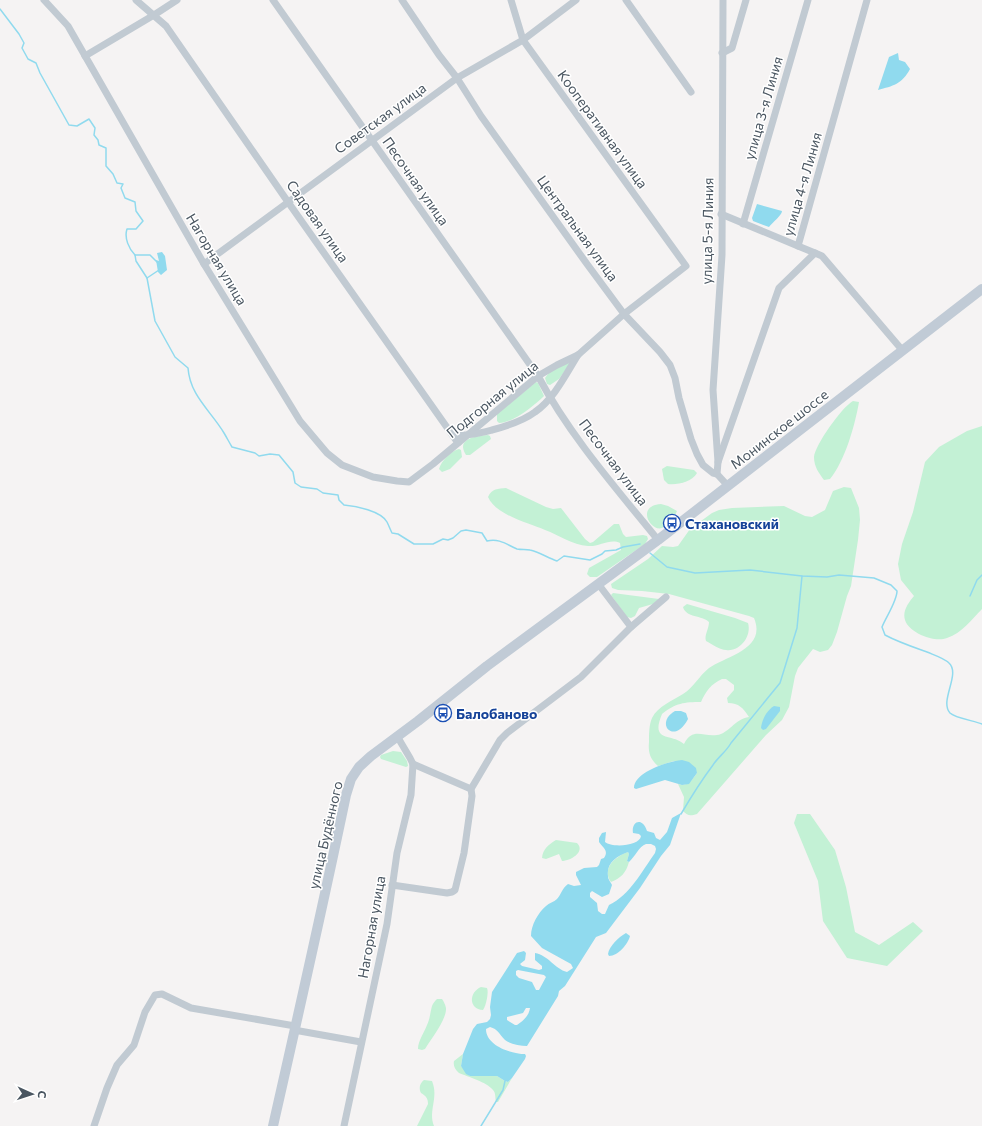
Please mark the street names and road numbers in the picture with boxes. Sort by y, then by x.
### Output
street label: улица 3-я Линия [740,54,786,162]
street label: Кооперативная улица [554,67,652,191]
street label: Советская улица [331,79,429,157]
street label: улица 4-я Линия [779,130,825,238]
street label: Песочная улица [379,133,453,229]
street label: Центральная улица [534,172,622,284]
street label: Садовая улица [283,177,353,265]
street label: улица 5-я Линия [698,177,716,285]
street label: Нагорная улица [183,210,251,308]
street label: Подгорная улица [443,357,541,441]
street label: Монинское шоссе [727,386,831,472]
street label: Песочная улица [576,415,652,509]
street label: улица Будённого [304,779,346,891]
street label: Нагорная улица [354,874,388,980]

